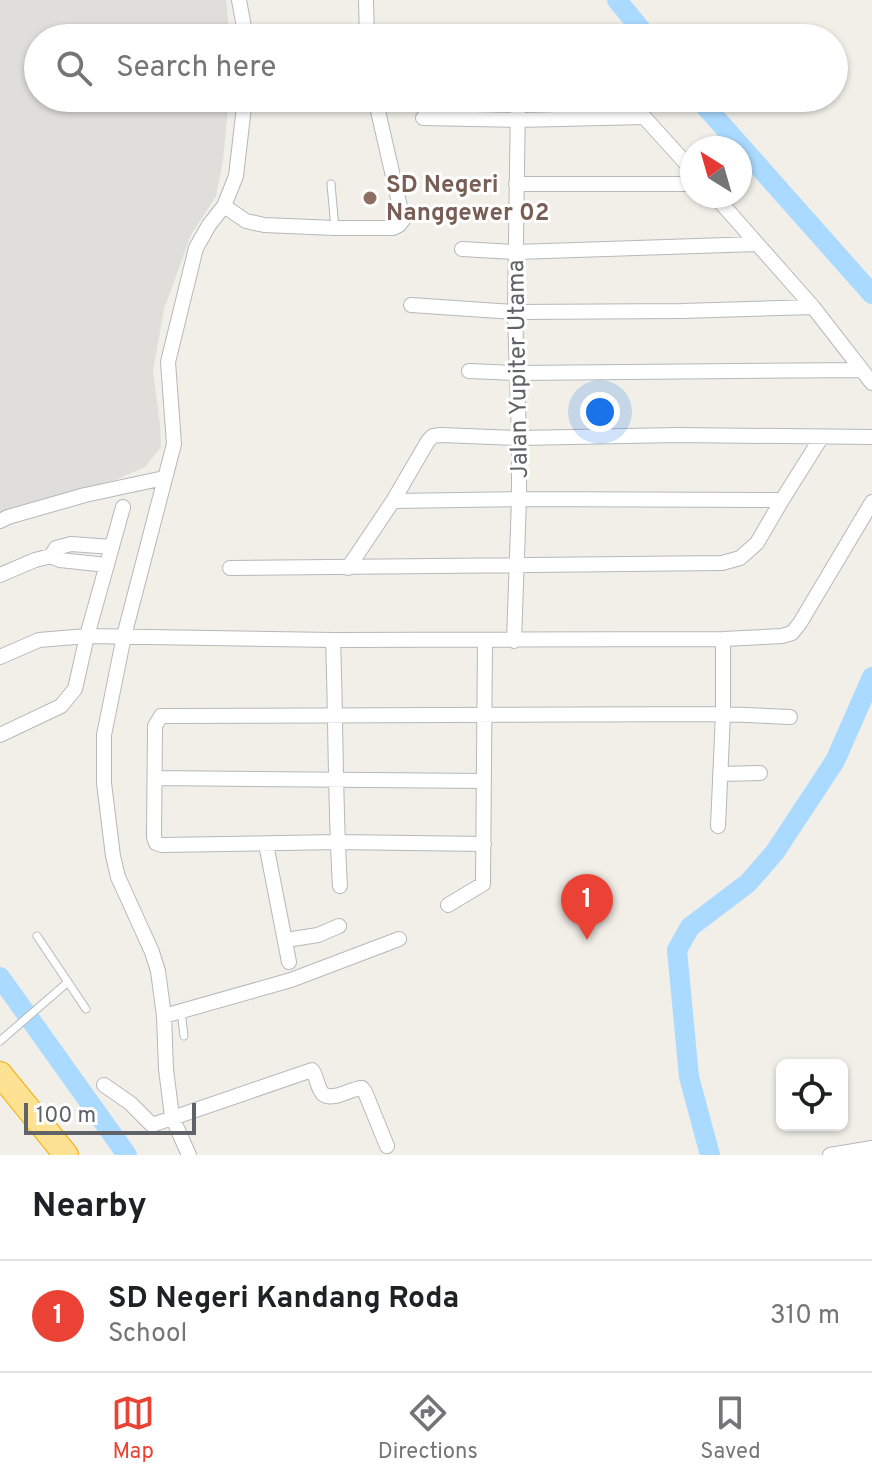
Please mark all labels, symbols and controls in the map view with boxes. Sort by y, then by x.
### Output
search box [24,24,848,112]
icon: search [52,46,96,90]
text: Search here [116,50,276,87]
north arrow [680,136,752,208]
place label: SD Negeri Nanggewer 02 [386,171,549,229]
marker: SD Negeri Nanggewer 02 [361,189,379,207]
street label: Jalan Yupiter Utama [502,259,536,479]
your location [580,392,620,432]
pin: 1 [561,874,613,940]
map controls [776,1059,848,1131]
button: locate [776,1059,848,1131]
scale bar [24,1099,196,1135]
text: 100 m [36,1103,96,1130]
text: Nearby [32,1186,147,1229]
text: SD Negeri Kandang Roda [108,1281,459,1318]
text: 1 [53,1300,63,1333]
text: 310 m [770,1300,840,1333]
text: School [108,1318,187,1351]
tab: Map [111,1391,155,1466]
tab: Directions [378,1391,478,1466]
tab: Saved [700,1391,761,1466]

